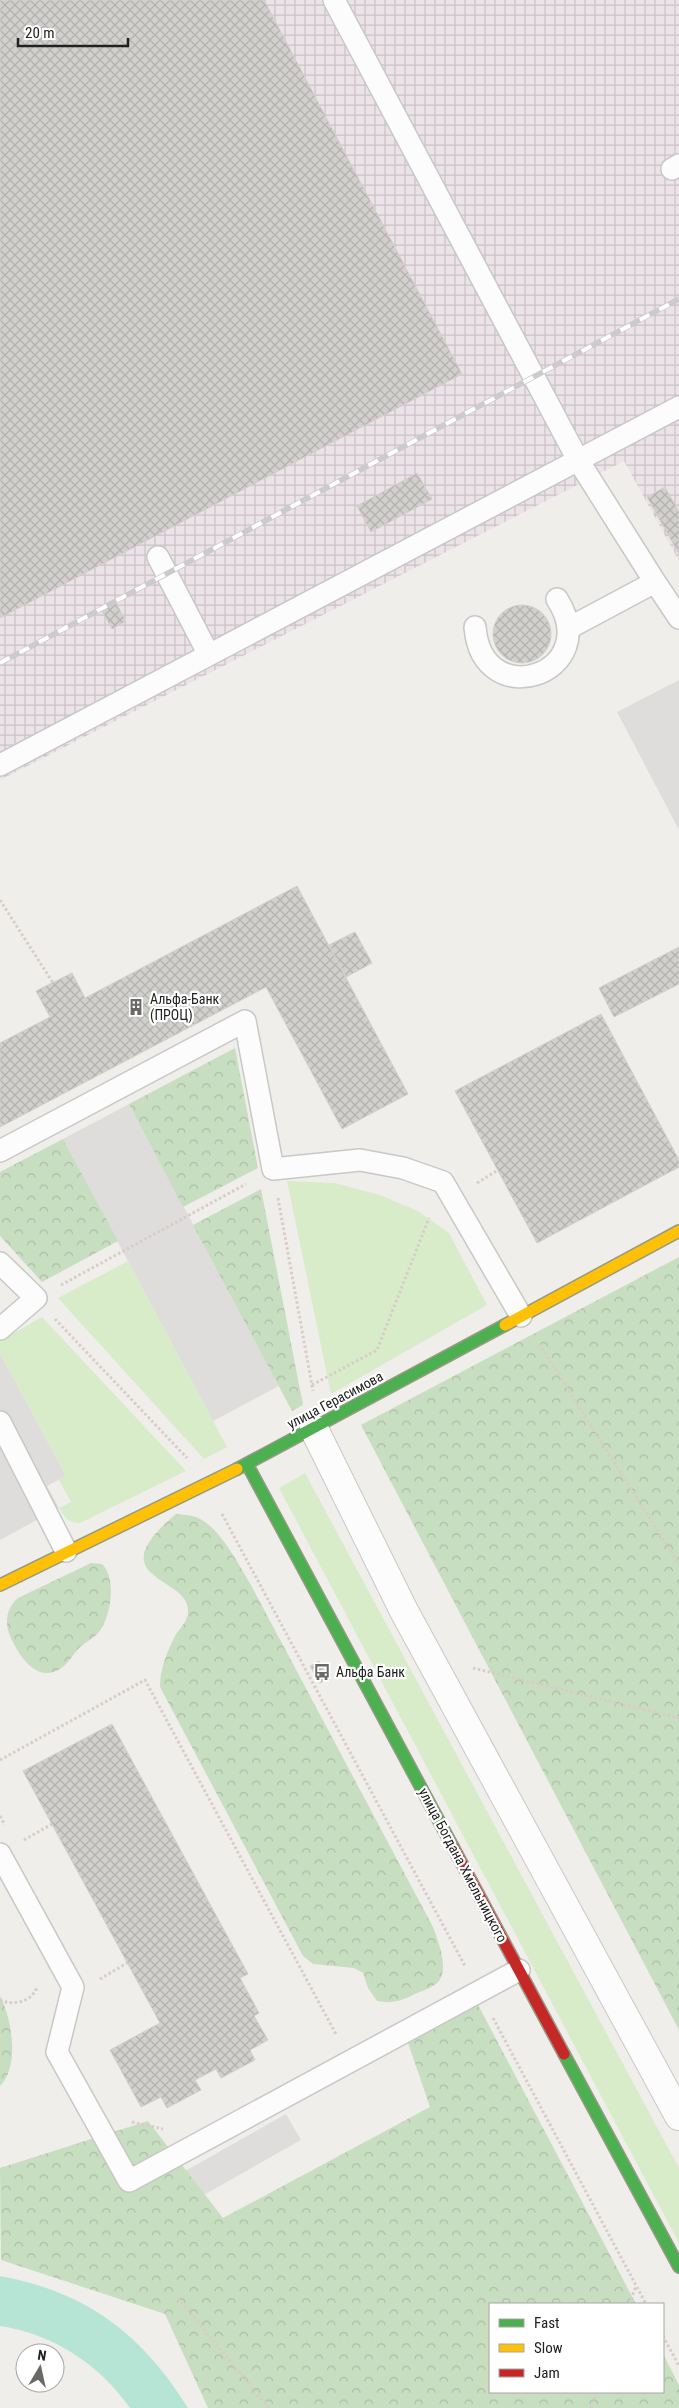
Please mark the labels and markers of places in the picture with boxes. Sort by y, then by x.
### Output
place label: Альфа-Банк (ПРОЦ) [150,991,220,1024]
building icon: Альфа-Банк (ПРОЦ) [126,997,146,1017]
bus stop icon: Альфа Банк [312,1662,332,1682]
place label: Альфа Банк [336,1664,405,1680]

